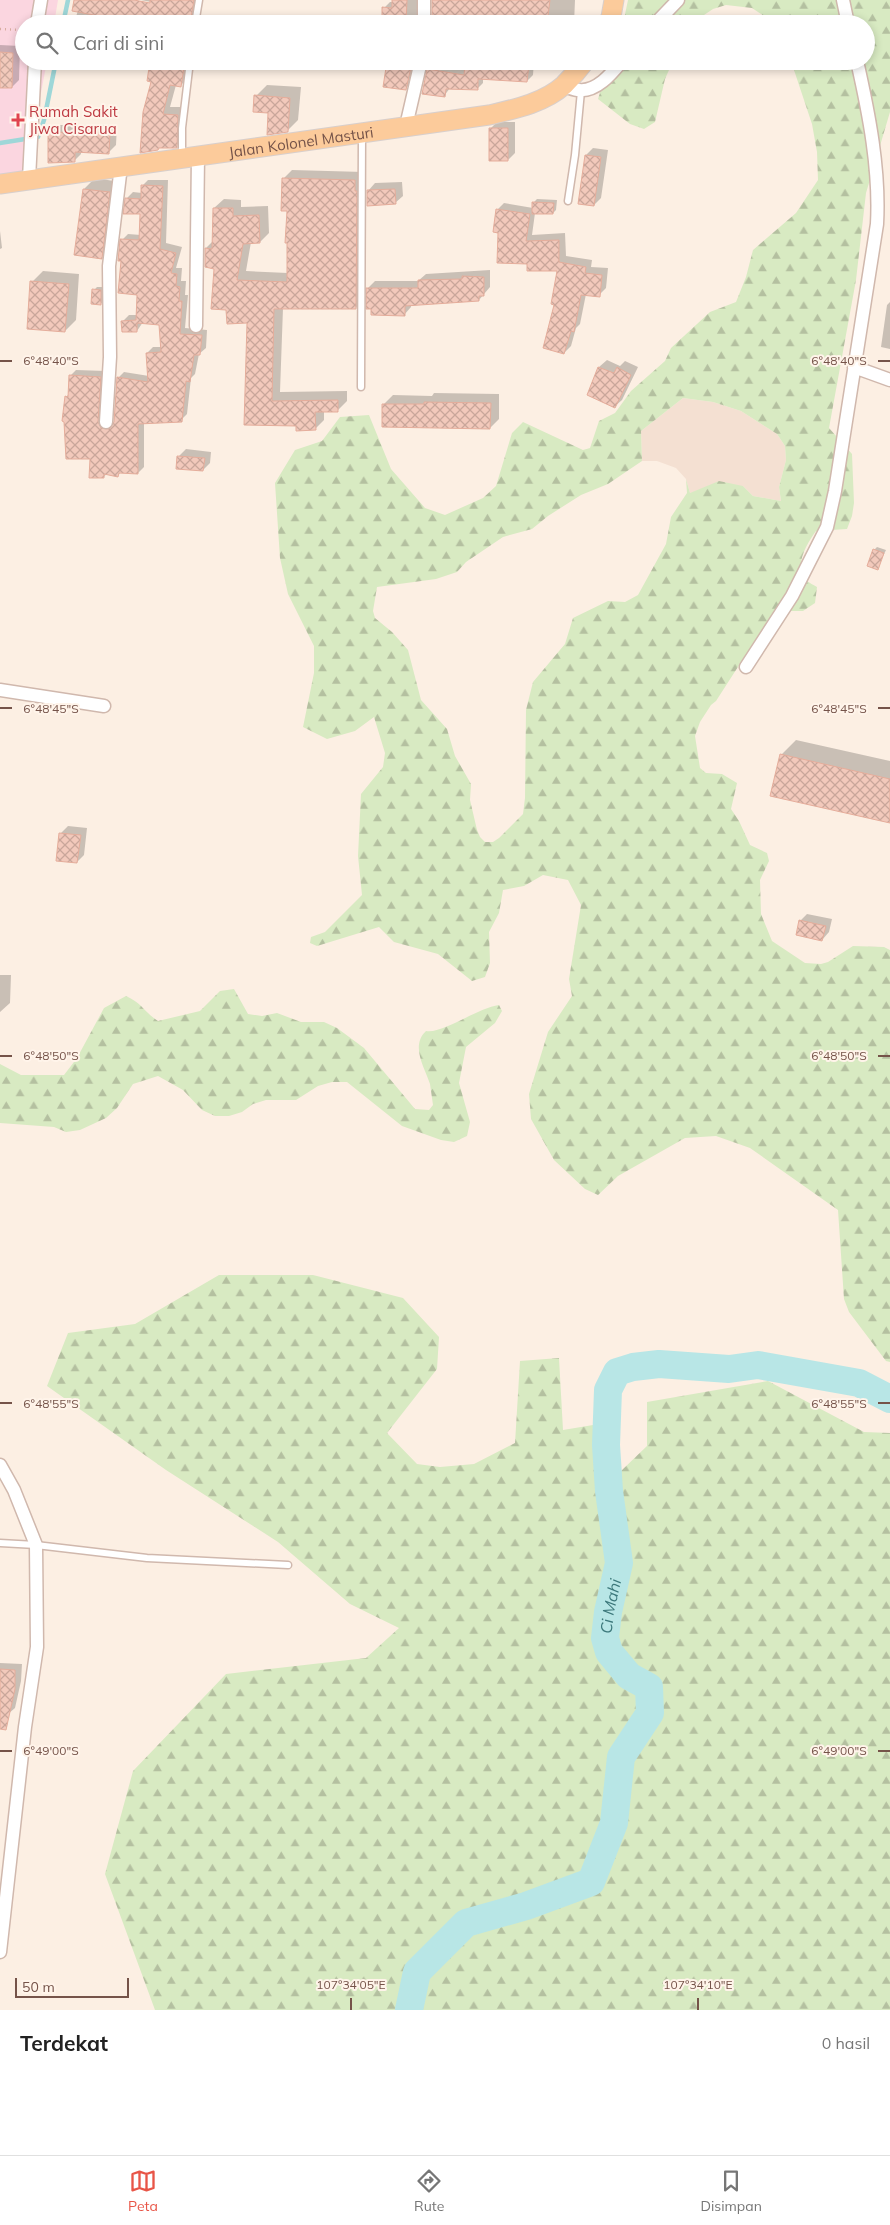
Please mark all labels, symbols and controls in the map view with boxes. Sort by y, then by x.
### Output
search box [15,15,875,70]
icon: search [33,29,61,57]
text: Cari di sini [73,31,164,55]
place label: Rumah Sakit Jiwa Cisarua [29,102,118,138]
marker: Rumah Sakit Jiwa Cisarua [11,113,25,127]
street label: Jalan Kolonel Masturi [227,122,375,161]
text: 6°48'40"S [23,353,79,368]
text: 6°48'40"S [811,353,867,368]
text: 6°48'45"S [23,701,79,716]
text: 6°48'45"S [811,701,867,716]
text: 6°48'50"S [23,1048,79,1063]
text: 6°48'50"S [811,1048,867,1063]
text: 6°48'55"S [23,1396,79,1411]
text: 6°48'55"S [811,1396,867,1411]
water label: Ci Mahi [596,1577,625,1635]
text: 6°49'00"S [23,1743,79,1758]
text: 6°49'00"S [811,1743,867,1758]
scale bar [15,1975,129,1998]
text: 107°34'05"E [316,1977,386,1992]
text: 107°34'10"E [663,1977,733,1992]
text: 50 m [22,1978,55,1996]
text: Terdekat [20,2030,108,2056]
text: 0 hasil [822,2033,870,2053]
tab: Peta [128,2167,158,2215]
tab: Rute [414,2167,444,2215]
tab: Disimpan [700,2167,762,2215]

